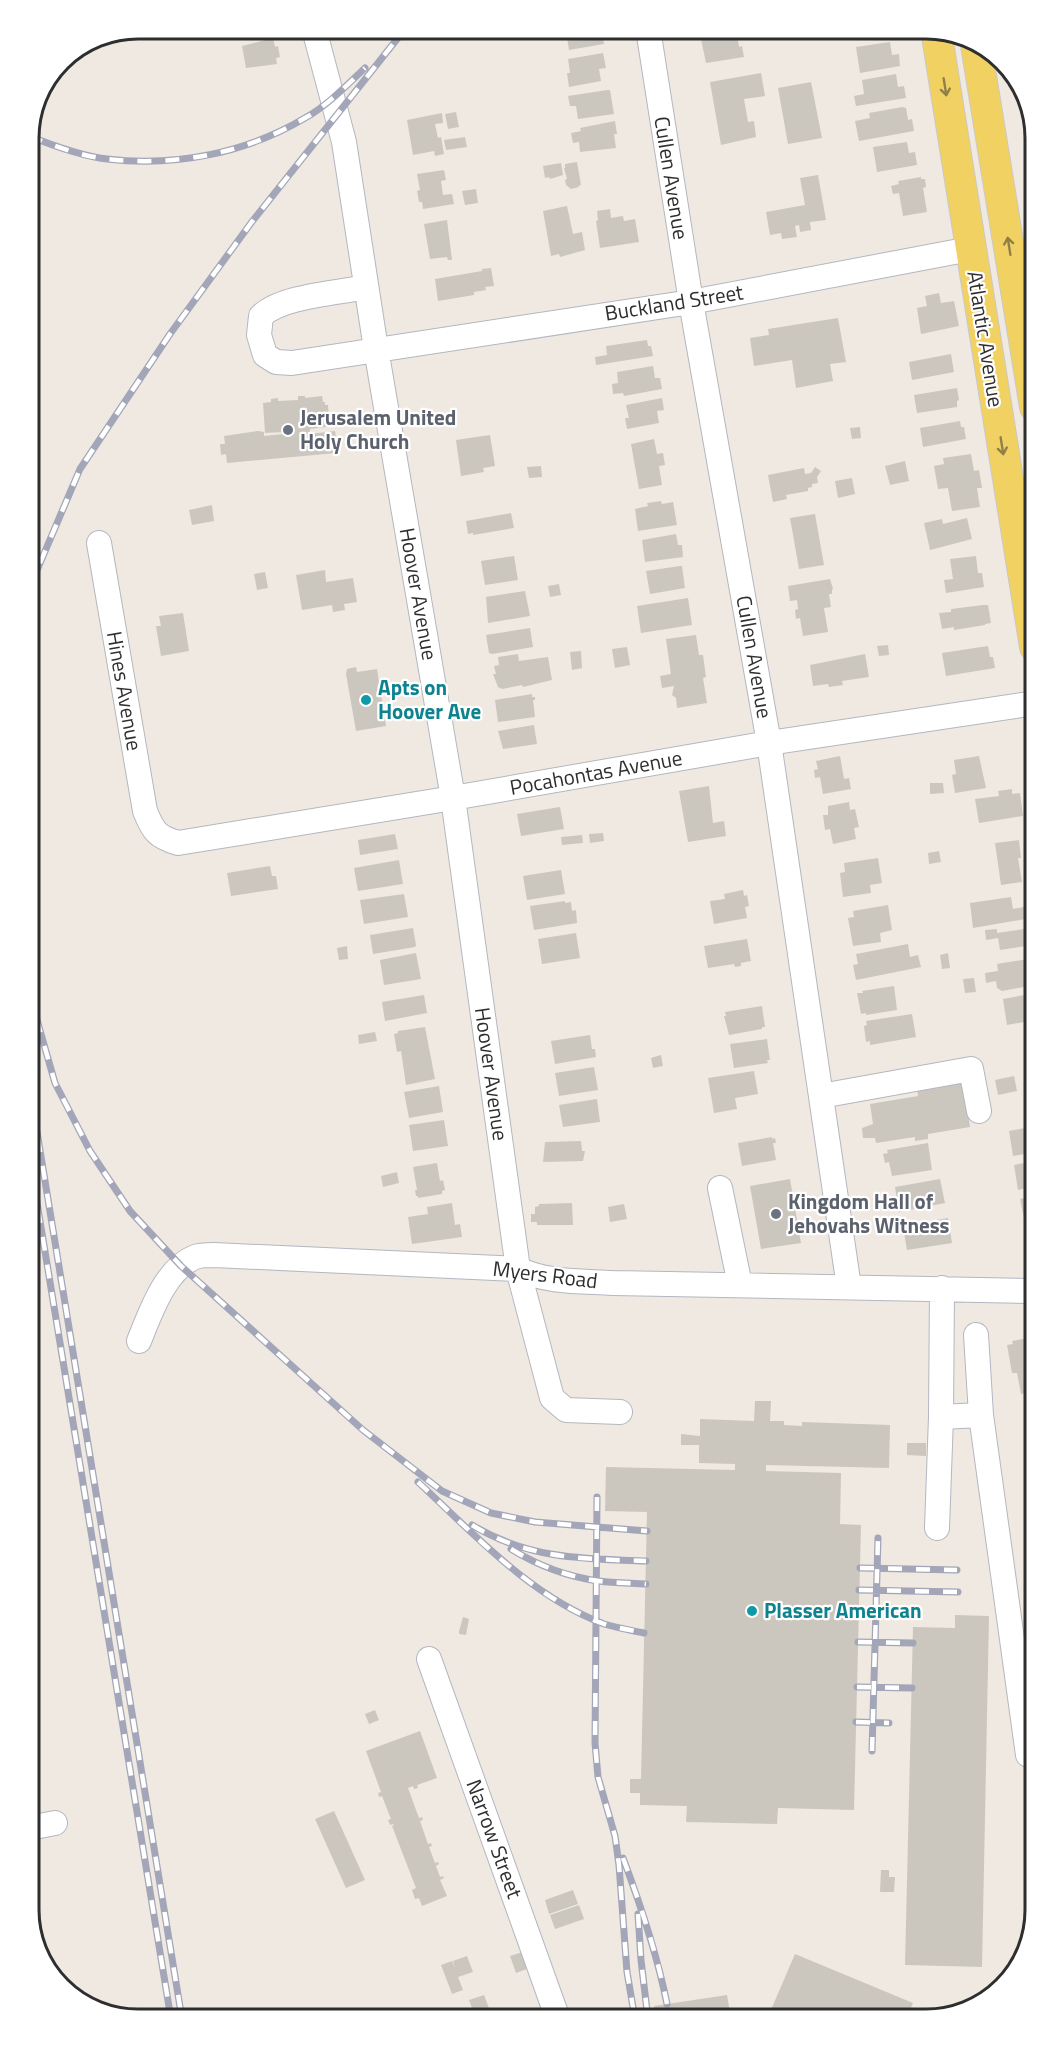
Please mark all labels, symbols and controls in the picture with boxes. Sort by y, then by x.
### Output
one-way arrow [940,77,951,97]
street label: Cullen Avenue [646,114,698,242]
one-way arrow [1003,237,1014,256]
street label: Atlantic Avenue [959,268,1013,409]
street label: Buckland Street [602,275,746,329]
place label: Jerusalem United Holy Church [300,401,456,457]
marker: Jerusalem United Holy Church [281,423,295,437]
one-way arrow [997,435,1008,455]
street label: Hoover Avenue [392,525,446,663]
street label: Cullen Avenue [728,593,782,721]
street label: Hines Avenue [99,629,151,753]
place label: Apts on Hoover Ave [378,671,481,727]
marker: Apts on Hoover Ave [359,693,373,707]
street label: Pocahontas Avenue [507,741,685,803]
street label: Hoover Avenue [467,1005,517,1143]
place label: Kingdom Hall of Jehovahs Witness [788,1185,950,1241]
marker: Kingdom Hall of Jehovahs Witness [769,1207,783,1221]
street label: Myers Road [491,1252,599,1296]
place label: Plasser American [764,1594,922,1626]
marker: Plasser American [745,1604,759,1618]
street label: Narrow Street [459,1775,532,1903]

